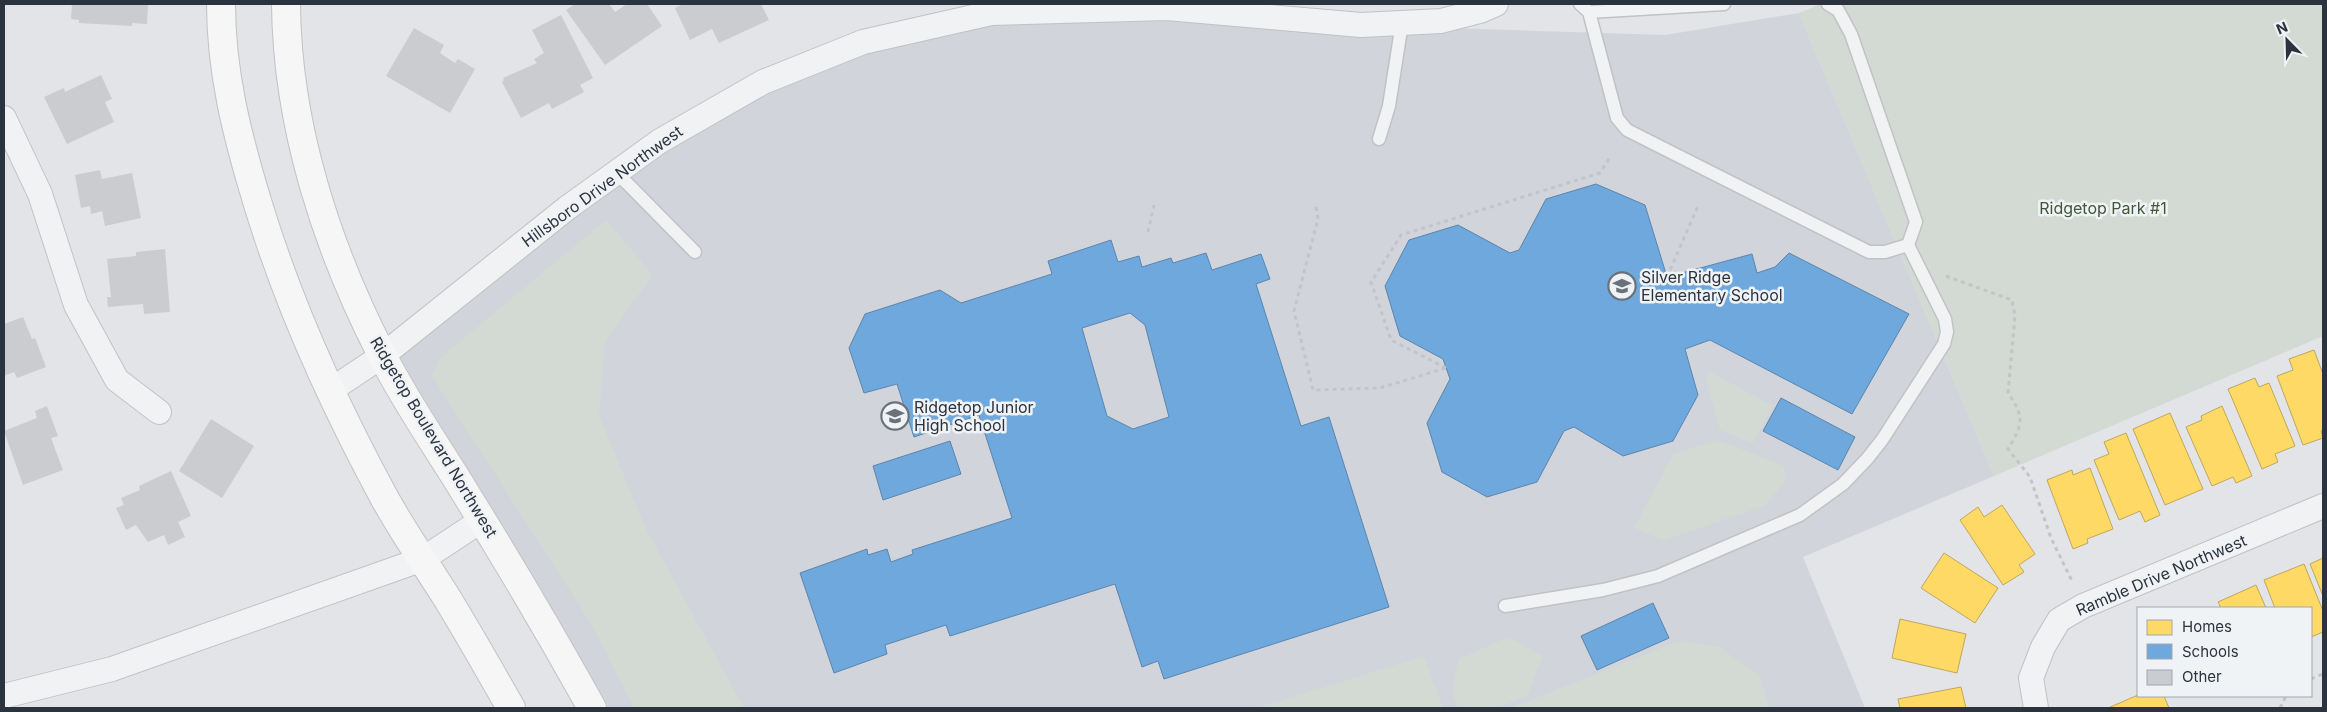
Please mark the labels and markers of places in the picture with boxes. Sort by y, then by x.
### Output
place label: Silver Ridge Elementary School [1641,267,1783,305]
school or university icon: Silver Ridge Elementary School [1607,271,1637,301]
place label: Ridgetop Junior High School [914,397,1034,435]
school or university icon: Ridgetop Junior High School [880,401,910,431]

